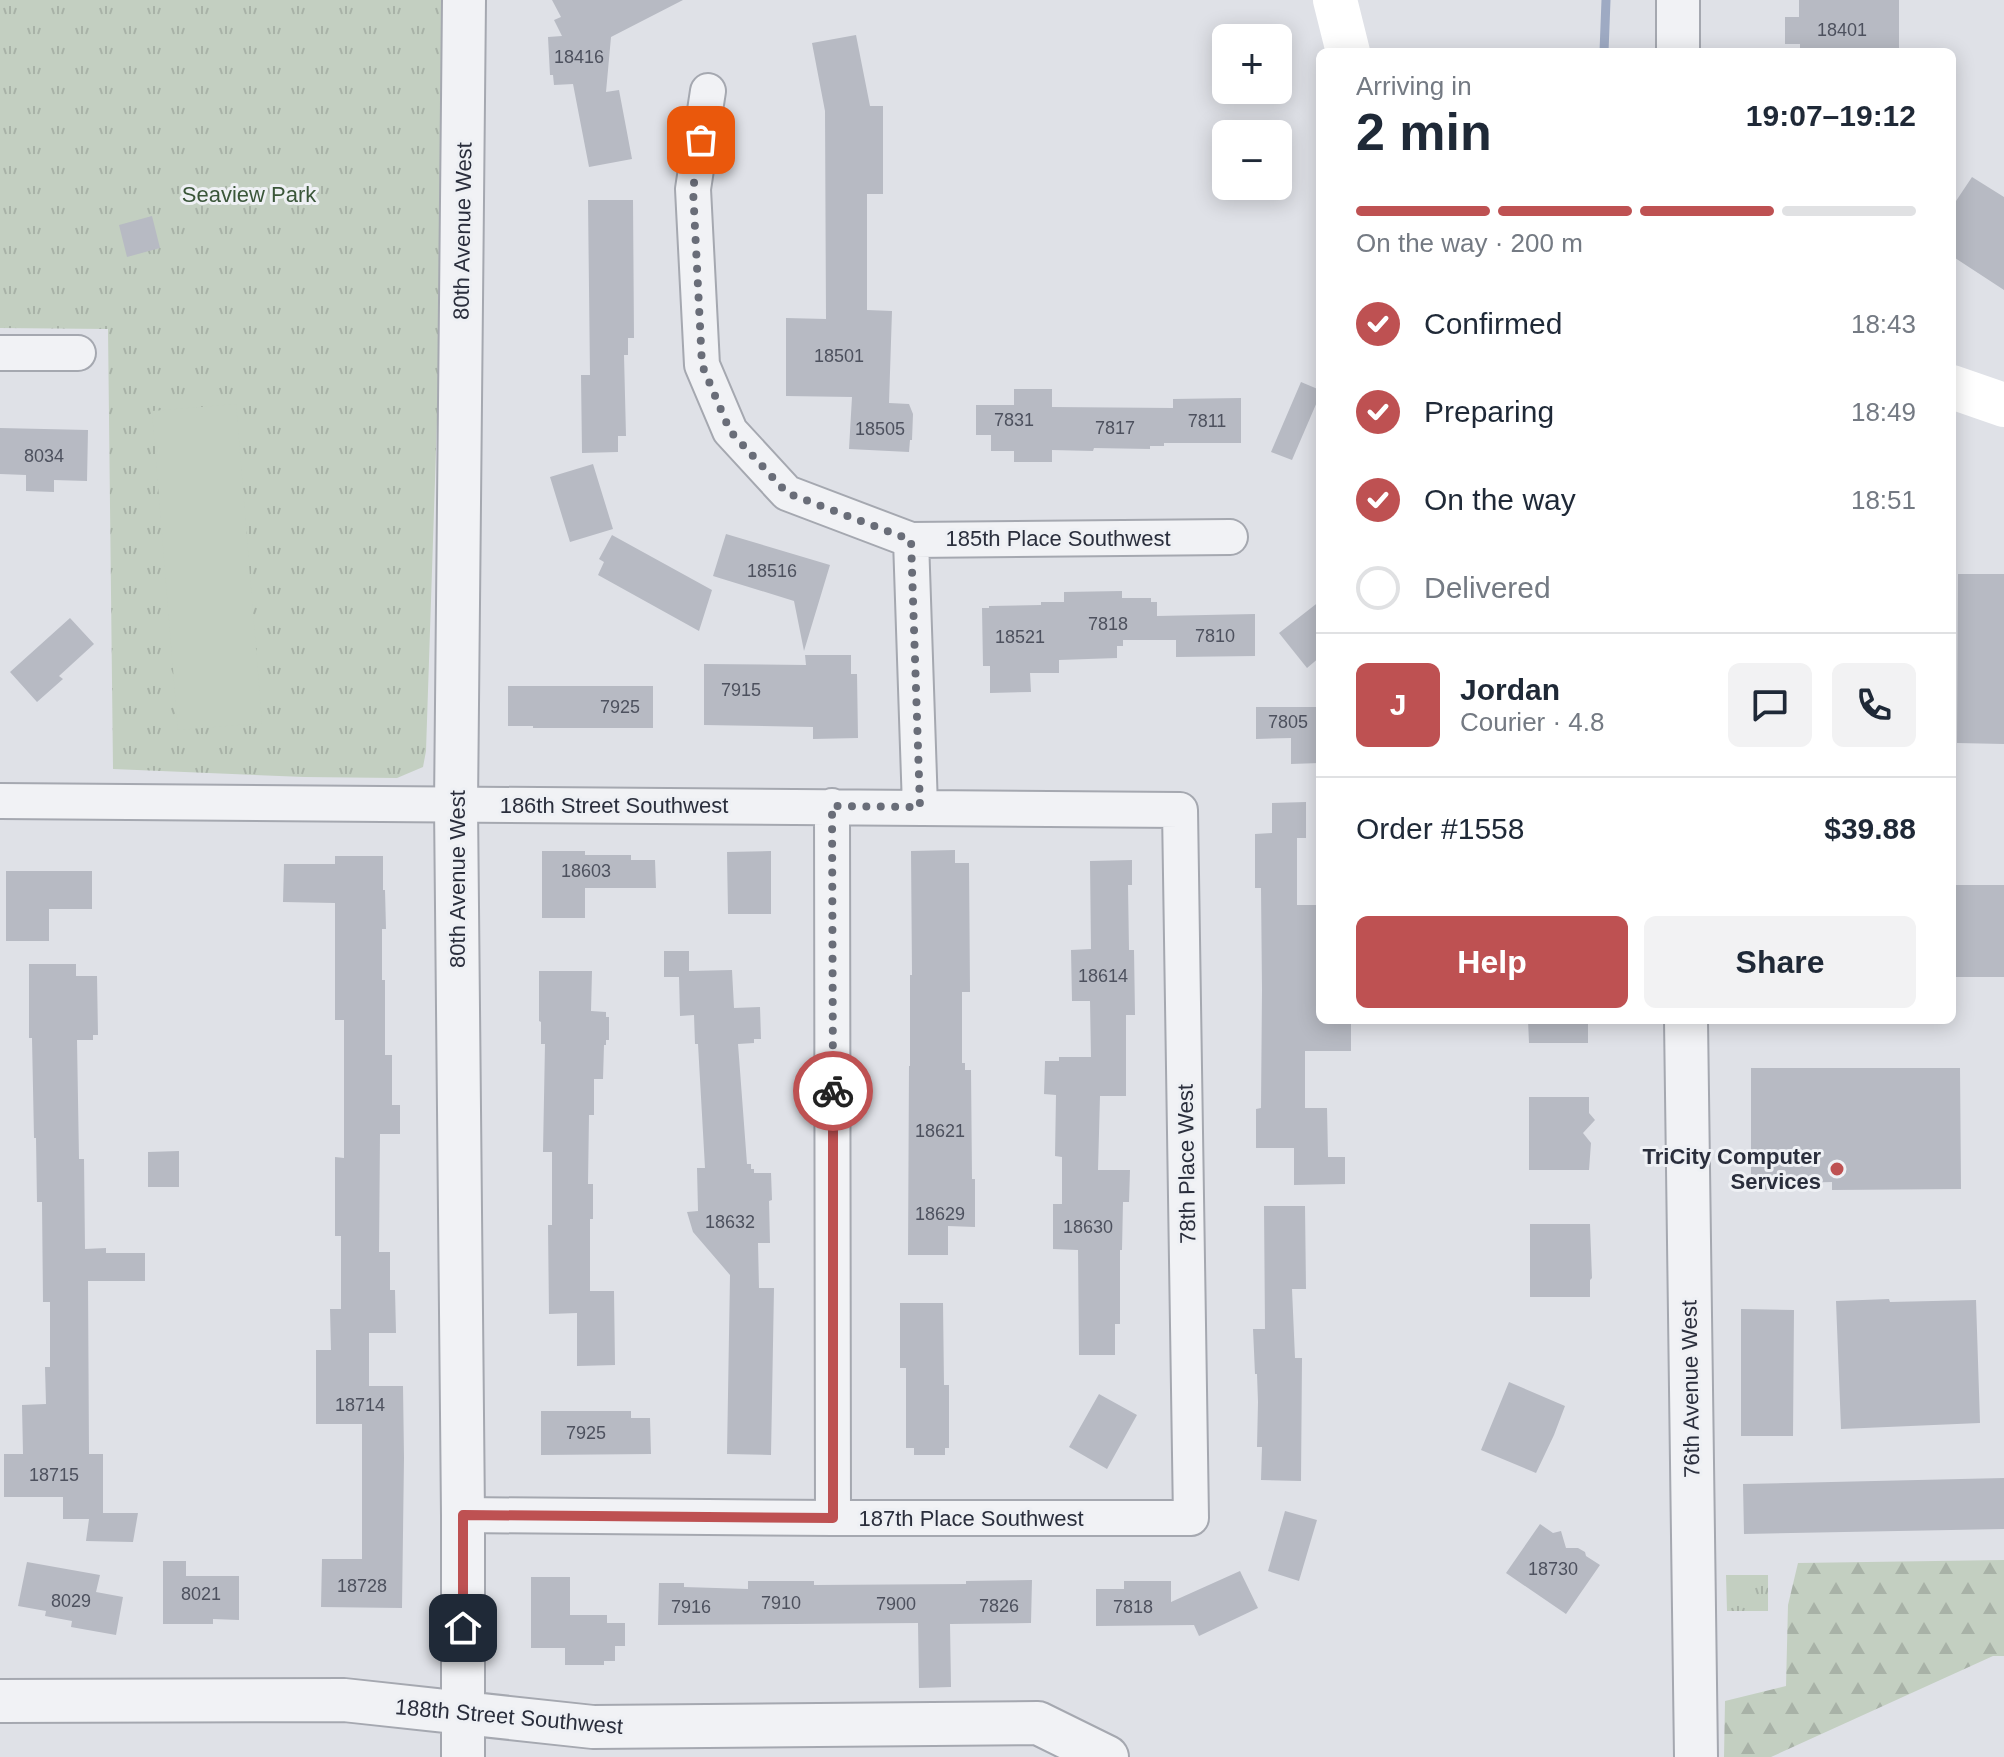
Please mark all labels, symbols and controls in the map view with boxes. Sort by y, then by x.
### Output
house number: 18401 [1817,20,1867,40]
map controls [1212,24,1292,200]
button: + [1212,24,1292,104]
house number: 18416 [554,47,604,67]
text: Arriving in [1356,71,1472,101]
text: 19:07–19:12 [1746,99,1916,132]
text: 2 min [1356,103,1492,161]
pin [667,106,735,174]
icon: bag [679,118,723,162]
button: − [1212,120,1292,200]
street label: 80th Avenue West [448,142,477,320]
park label: Seaview Park [182,182,317,207]
text: On the way · 200 m [1356,228,1583,258]
icon: check [1356,302,1400,346]
text: Confirmed [1424,307,1562,340]
text: 18:43 [1851,309,1916,339]
house number: 18501 [814,346,864,366]
icon: check [1356,390,1400,434]
text: Preparing [1424,395,1554,428]
text: 18:49 [1851,397,1916,427]
house number: 7831 [994,410,1034,430]
house number: 7811 [1188,411,1226,431]
house number: 7817 [1095,418,1135,438]
house number: 18505 [855,419,905,439]
house number: 8034 [24,446,64,466]
icon: check [1356,478,1400,522]
text: On the way [1424,483,1576,516]
text: 18:51 [1851,485,1916,515]
street label: 185th Place Southwest [945,526,1171,551]
house number: 18516 [747,561,797,581]
text: Delivered [1424,571,1551,604]
house number: 7818 [1088,614,1128,634]
house number: 7810 [1195,626,1235,646]
house number: 18521 [995,627,1045,647]
button: chat [1728,663,1812,747]
button: phone [1832,663,1916,747]
text: Jordan [1460,673,1560,706]
house number: 7915 [721,680,761,700]
text: J [1390,688,1406,721]
house number: 7925 [600,697,640,717]
text: Courier · 4.8 [1460,707,1605,737]
house number: 7805 [1268,712,1308,732]
street label: 80th Avenue West [445,790,470,968]
street label: 186th Street Southwest [500,793,728,818]
text: Order #1558 [1356,812,1524,845]
text: $39.88 [1824,812,1916,845]
house number: 18603 [561,861,611,881]
button: Help [1356,916,1628,1008]
button: Share [1644,916,1916,1008]
house number: 18614 [1078,966,1128,986]
courier [793,1051,873,1131]
icon: bike [811,1069,855,1113]
street label: 78th Place West [1173,1084,1200,1244]
house number: 18621 [915,1121,965,1141]
place label: TriCity Computer Services [1643,1144,1821,1194]
marker: TriCity Computer Services [1828,1160,1846,1178]
house number: 18629 [915,1204,965,1224]
house number: 18632 [705,1212,755,1232]
house number: 18630 [1063,1217,1113,1237]
street label: 76th Avenue West [1676,1300,1705,1478]
house number: 18714 [335,1395,385,1415]
house number: 7925 [566,1423,606,1443]
house number: 18715 [29,1465,79,1485]
street label: 187th Place Southwest [858,1506,1084,1531]
house number: 18730 [1528,1559,1578,1579]
house number: 18728 [337,1576,387,1596]
house number: 8021 [181,1584,221,1604]
house number: 8029 [51,1591,91,1611]
house number: 7910 [761,1593,801,1613]
pin [429,1594,497,1662]
house number: 7900 [876,1594,916,1614]
house number: 7826 [979,1596,1019,1616]
house number: 7916 [671,1597,711,1617]
house number: 7818 [1113,1597,1153,1617]
icon: home [441,1606,485,1650]
street label: 188th Street Southwest [394,1694,624,1739]

